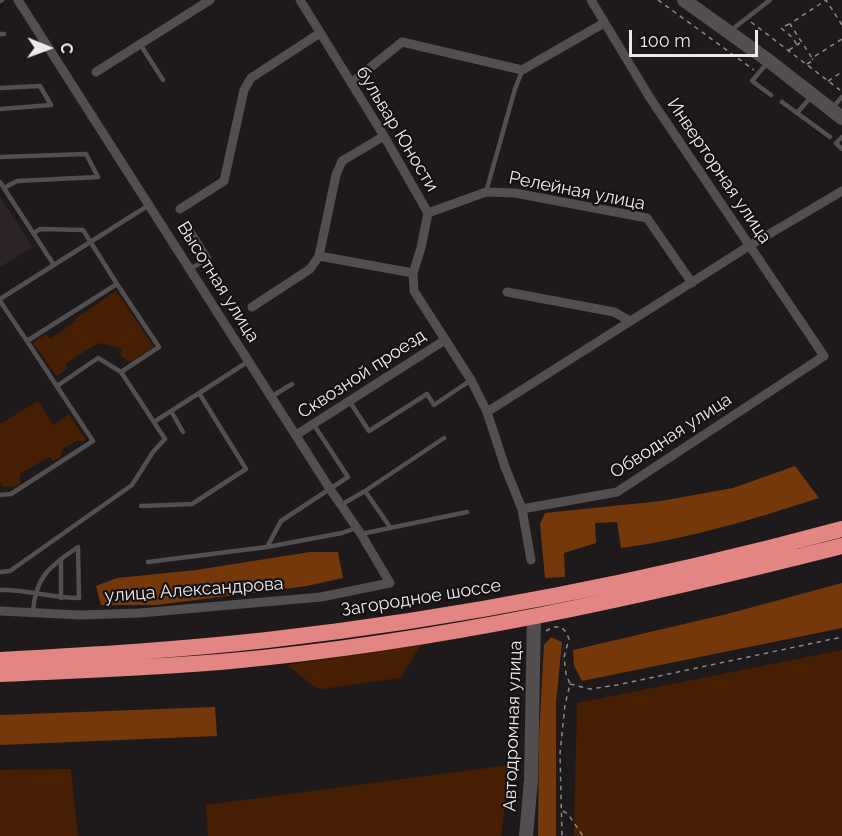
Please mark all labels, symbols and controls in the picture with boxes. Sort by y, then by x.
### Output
north arrow [18,18,78,78]
scale bar [632,18,761,56]
text: 100 m [640,30,691,51]
text: С [57,43,76,54]
street label: бульвар Юности [351,62,443,196]
street label: Инверторная улица [662,94,776,248]
street label: Релейная улица [507,167,647,215]
street label: Высотная улица [172,218,264,346]
street label: Сквозной проезд [294,325,430,423]
street label: Обводная улица [606,389,736,483]
street label: улица Александрова [104,573,284,607]
street label: Загородное шоссе [340,575,502,621]
street label: Автодромная улица [499,640,527,812]

